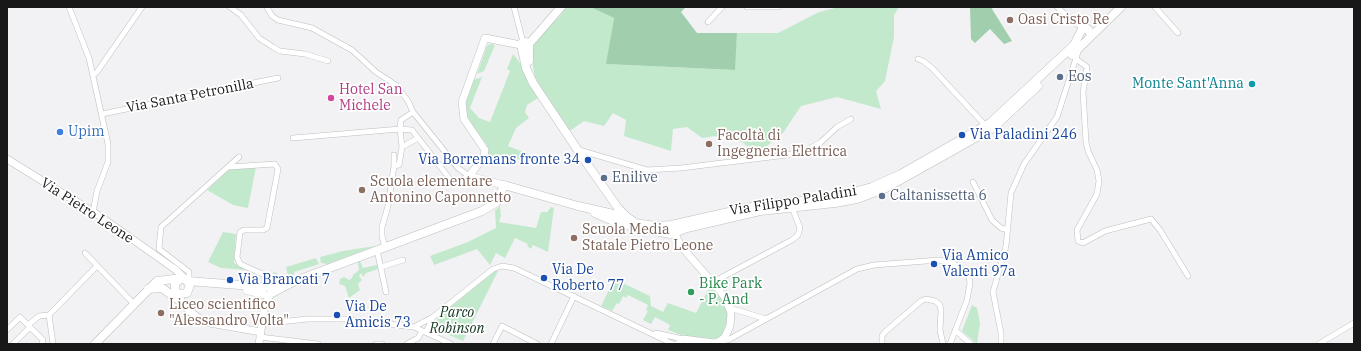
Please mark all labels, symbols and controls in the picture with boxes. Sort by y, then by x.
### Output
place label: Oasi Cristo Re [1018,12,1109,28]
marker: Oasi Cristo Re [1005,15,1015,25]
place label: Eos [1068,69,1092,85]
marker: Eos [1055,72,1065,82]
street label: Via Santa Petronilla [125,75,255,117]
place label: Monte Sant'Anna [1132,76,1244,92]
marker: Monte Sant'Anna [1247,79,1257,89]
place label: Hotel San Michele [339,82,403,114]
marker: Hotel San Michele [326,93,336,103]
place label: Upim [68,124,105,140]
marker: Upim [55,127,65,137]
place label: Via Paladini 246 [970,127,1077,143]
place label: Facoltà di Ingegneria Elettrica [717,128,847,160]
marker: Via Paladini 246 [957,130,967,140]
marker: Facoltà di Ingegneria Elettrica [704,139,714,149]
place label: Via Borremans fronte 34 [418,152,580,168]
marker: Via Borremans fronte 34 [583,155,593,165]
place label: Enilive [612,170,658,186]
marker: Enilive [599,173,609,183]
place label: Scuola elementare Antonino Caponnetto [370,174,511,206]
street label: Via Pietro Leone [37,175,137,247]
street label: Via Filippo Paladini [728,183,858,219]
marker: Scuola elementare Antonino Caponnetto [357,185,367,195]
place label: Caltanissetta 6 [890,188,987,204]
marker: Caltanissetta 6 [877,191,887,201]
place label: Scuola Media Statale Pietro Leone [582,222,713,254]
marker: Scuola Media Statale Pietro Leone [569,233,579,243]
place label: Via Amico Valenti 97a [942,248,1016,280]
marker: Via Amico Valenti 97a [929,259,939,269]
place label: Via De Roberto 77 [552,262,624,294]
place label: Via Brancati 7 [238,272,330,288]
marker: Via De Roberto 77 [539,273,549,283]
marker: Via Brancati 7 [225,275,235,285]
place label: Bike Park - P. And [699,276,762,308]
marker: Bike Park - P. And [686,287,696,297]
place label: Liceo scientifico "Alessandro Volta" [169,297,289,330]
place label: Via De Amicis 73 [345,299,411,332]
park label: Parco Robinson [430,305,484,338]
marker: Liceo scientifico "Alessandro Volta" [156,308,166,318]
marker: Via De Amicis 73 [332,310,342,320]

